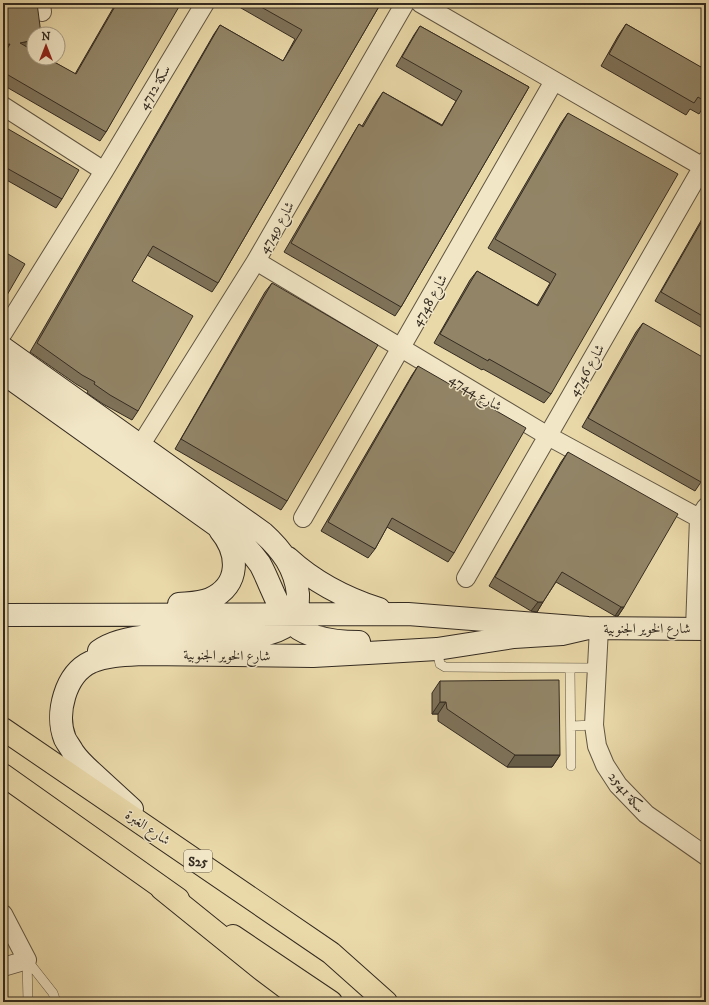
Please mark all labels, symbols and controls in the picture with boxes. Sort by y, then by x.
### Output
north arrow [26,26,66,66]
text: N [41,30,51,44]
street label: سكة 4712 [134,62,175,113]
street label: 4749 شارع [255,198,301,258]
street label: 4748 شارع [408,271,454,331]
street label: 4746 شارع [565,341,611,401]
street label: 4744 شارع [445,370,505,417]
street label: شارع الخوير الجنوبية [603,620,691,640]
street label: شارع الخوير الجنوبية [183,646,271,668]
street label: سكة 2541 [604,768,649,817]
street label: شارع الغبرة [120,806,174,851]
road number: S25 [184,850,212,872]

